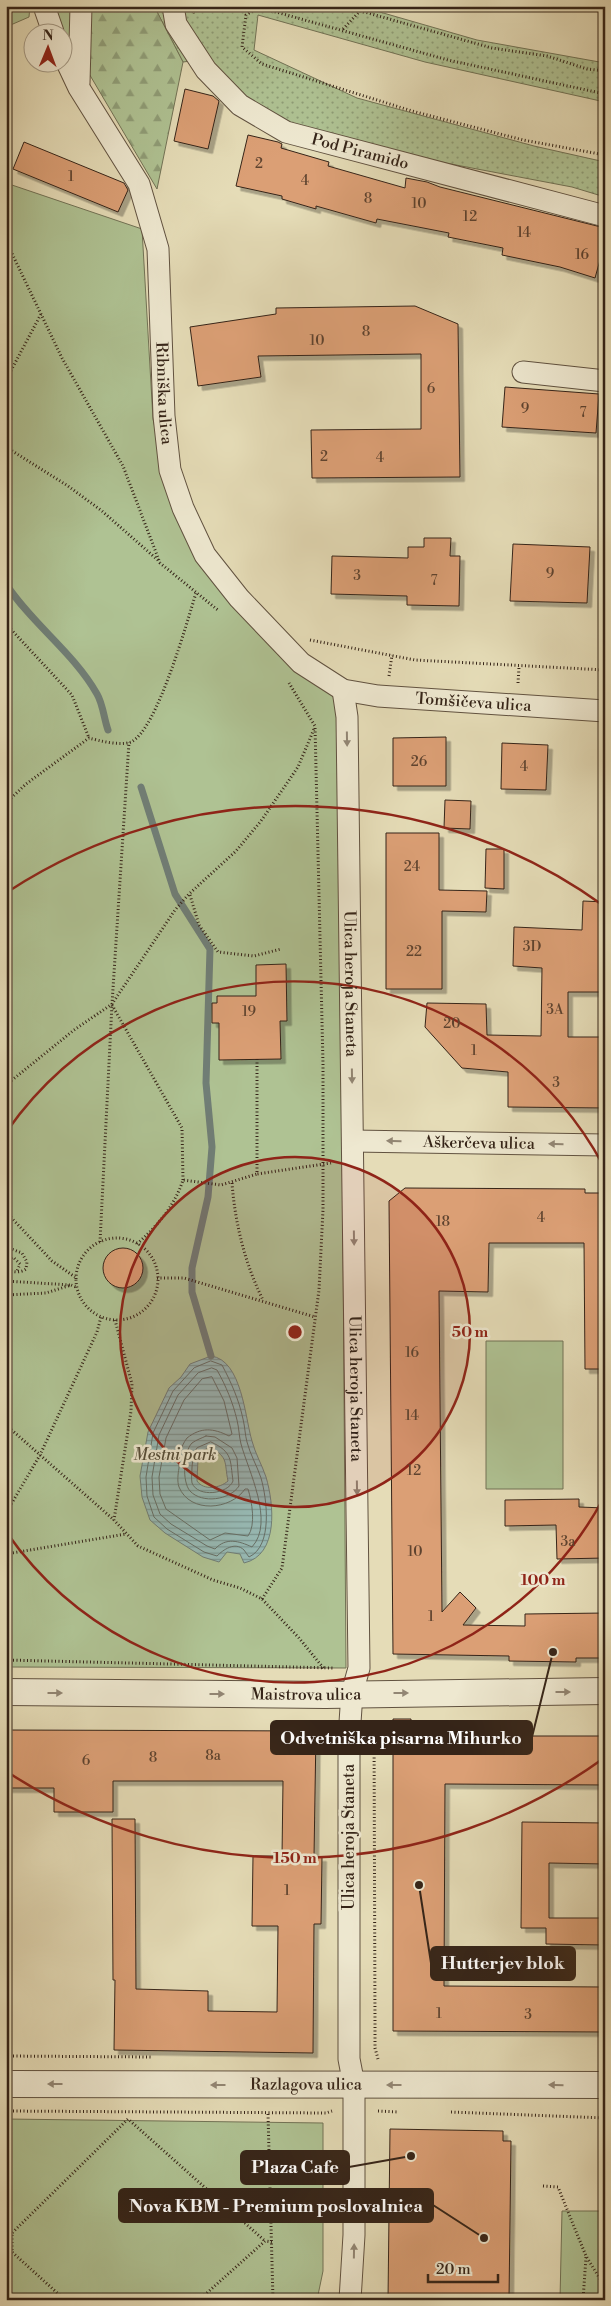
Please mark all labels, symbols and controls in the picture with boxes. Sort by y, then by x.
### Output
north arrow [22,22,72,72]
text: N [43,27,54,45]
street label: Pod Piramido [309,129,411,174]
house number: 2 [255,155,263,173]
house number: 1 [68,168,74,186]
house number: 4 [301,172,309,190]
house number: 8 [364,190,372,208]
house number: 10 [412,195,426,213]
house number: 12 [463,208,477,226]
house number: 14 [517,224,531,242]
house number: 16 [575,246,590,264]
house number: 8 [362,323,370,341]
house number: 10 [310,332,324,350]
street label: Ribniška ulica [151,341,177,446]
house number: 6 [427,380,436,398]
house number: 9 [521,400,529,418]
house number: 7 [579,404,587,422]
house number: 2 [320,448,328,466]
house number: 4 [376,449,384,467]
house number: 9 [546,565,554,583]
house number: 3 [353,567,361,585]
house number: 7 [430,572,438,590]
street label: Tomšičeva ulica [415,689,533,716]
one-way arrow [343,731,351,747]
house number: 26 [411,753,428,771]
house number: 4 [520,758,528,776]
house number: 24 [404,858,420,876]
street label: Ulica heroja Staneta [339,910,361,1058]
house number: 3D [523,938,541,956]
house number: 22 [406,943,422,961]
house number: 3A [546,1001,564,1019]
house number: 19 [242,1003,256,1021]
house number: 20 [443,1015,461,1033]
house number: 1 [471,1042,477,1060]
one-way arrow [348,1068,356,1084]
house number: 3 [552,1074,560,1092]
street label: Aškerčeva ulica [422,1132,536,1154]
one-way arrow [385,1137,401,1145]
one-way arrow [548,1140,564,1148]
house number: 4 [537,1209,545,1227]
house number: 18 [436,1213,450,1231]
one-way arrow [350,1231,358,1247]
street label: Ulica heroja Staneta [345,1315,366,1463]
centre of rings [286,1323,304,1341]
text: 50 m [452,1323,488,1342]
house number: 16 [405,1344,420,1362]
house number: 14 [405,1407,419,1425]
park label: Mestni park [134,1445,216,1465]
house number: 12 [407,1462,421,1480]
one-way arrow [353,1481,361,1497]
house number: 3a [561,1533,576,1551]
house number: 10 [408,1543,422,1561]
text: 100 m [521,1571,566,1590]
house number: 1 [428,1608,434,1626]
street label: Maistrova ulica [251,1684,362,1705]
one-way arrow [556,1688,572,1696]
one-way arrow [47,1689,63,1697]
one-way arrow [393,1689,409,1697]
one-way arrow [210,1690,226,1698]
callout: Odvetniška pisarna Mihurko [271,1721,532,1754]
text: Odvetniška pisarna Mihurko [280,1727,522,1750]
house number: 8a [205,1747,222,1765]
house number: 8 [149,1749,157,1767]
house number: 6 [82,1752,91,1770]
street label: Ulica heroja Staneta [339,1763,359,1910]
text: 150 m [273,1849,317,1868]
house number: 1 [284,1882,290,1900]
callout: Hutterjev blok [431,1947,575,1980]
text: Hutterjev blok [441,1952,566,1975]
house number: 1 [436,2005,442,2023]
house number: 3 [524,2006,532,2024]
street label: Razlagova ulica [250,2074,363,2095]
one-way arrow [47,2080,63,2088]
one-way arrow [548,2080,564,2088]
one-way arrow [210,2081,226,2089]
one-way arrow [385,2081,401,2089]
callout: Plaza Cafe [241,2151,349,2184]
text: Plaza Cafe [251,2156,339,2179]
callout: Nova KBM - Premium poslovalnica [119,2189,433,2222]
text: Nova KBM - Premium poslovalnica [129,2195,423,2218]
one-way arrow [350,2243,358,2259]
scale bar [428,2251,498,2283]
text: 20 m [436,2260,471,2279]

